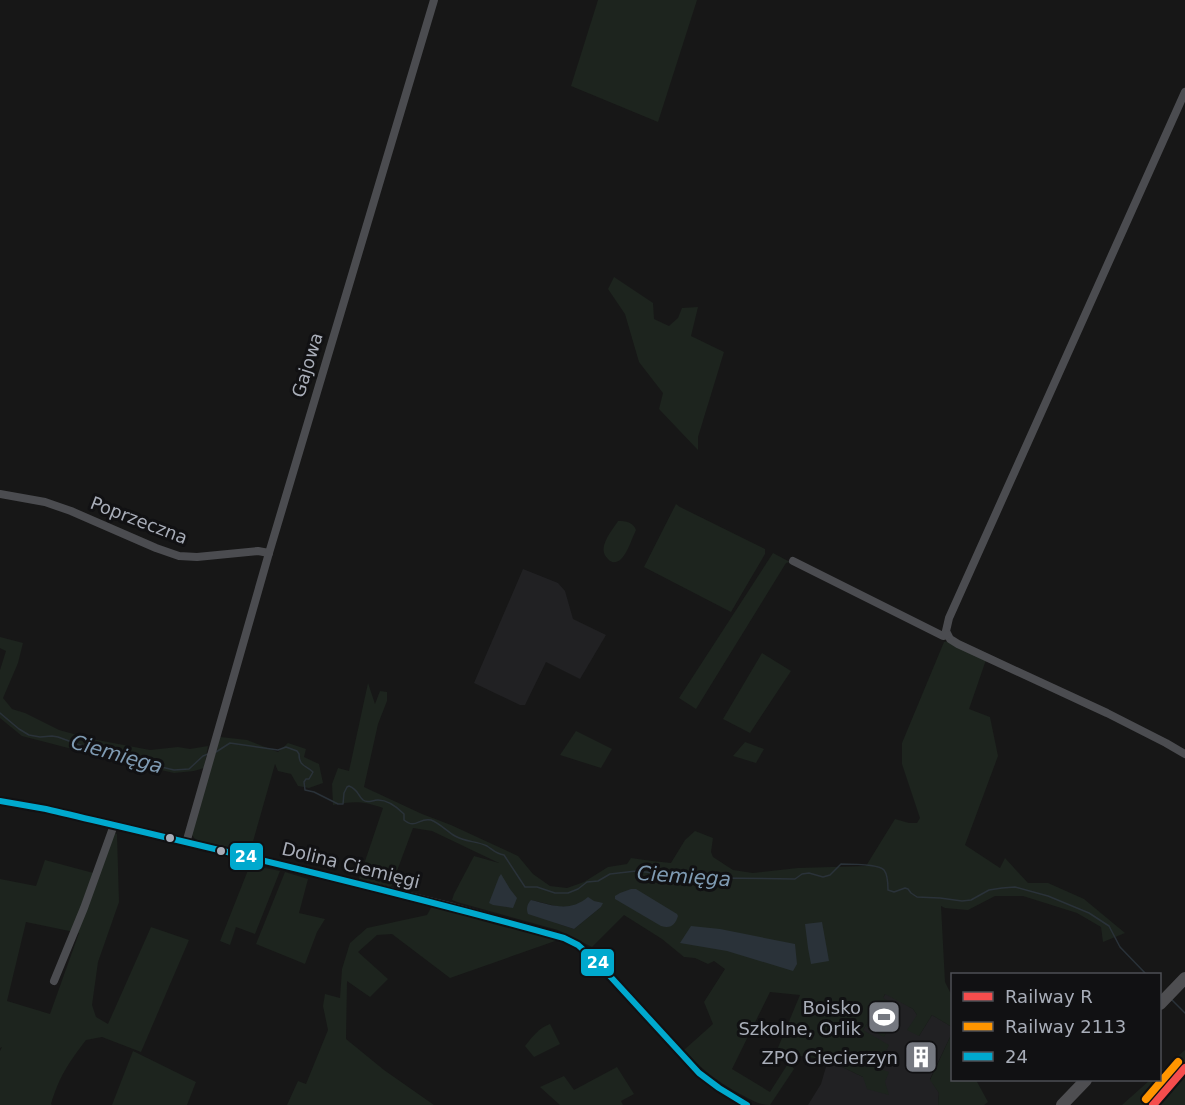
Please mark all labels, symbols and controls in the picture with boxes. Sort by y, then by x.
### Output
street label: Gajowa [287,330,327,400]
street label: Poprzeczna [87,492,191,548]
water label: Ciemięga [68,729,166,779]
unlabelled marker [164,832,176,844]
street label: Dolina Ciemięgi [280,838,422,892]
line badge: 24 [229,842,264,871]
unlabelled marker [215,845,227,857]
text: 24 [235,847,257,866]
water label: Ciemięga [636,861,732,891]
line badge: 24 [580,948,615,977]
text: 24 [587,953,609,972]
legend [951,973,1161,1081]
text: Railway R [1005,986,1093,1007]
place label: Boisko Szkolne, Orlik [738,997,862,1039]
sports icon: Boisko Szkolne, Orlik [866,999,902,1035]
text: Railway 2113 [1005,1016,1126,1037]
building icon: ZPO Ciecierzyn [903,1039,939,1075]
text: 24 [1005,1046,1028,1067]
place label: ZPO Ciecierzyn [761,1047,898,1068]

